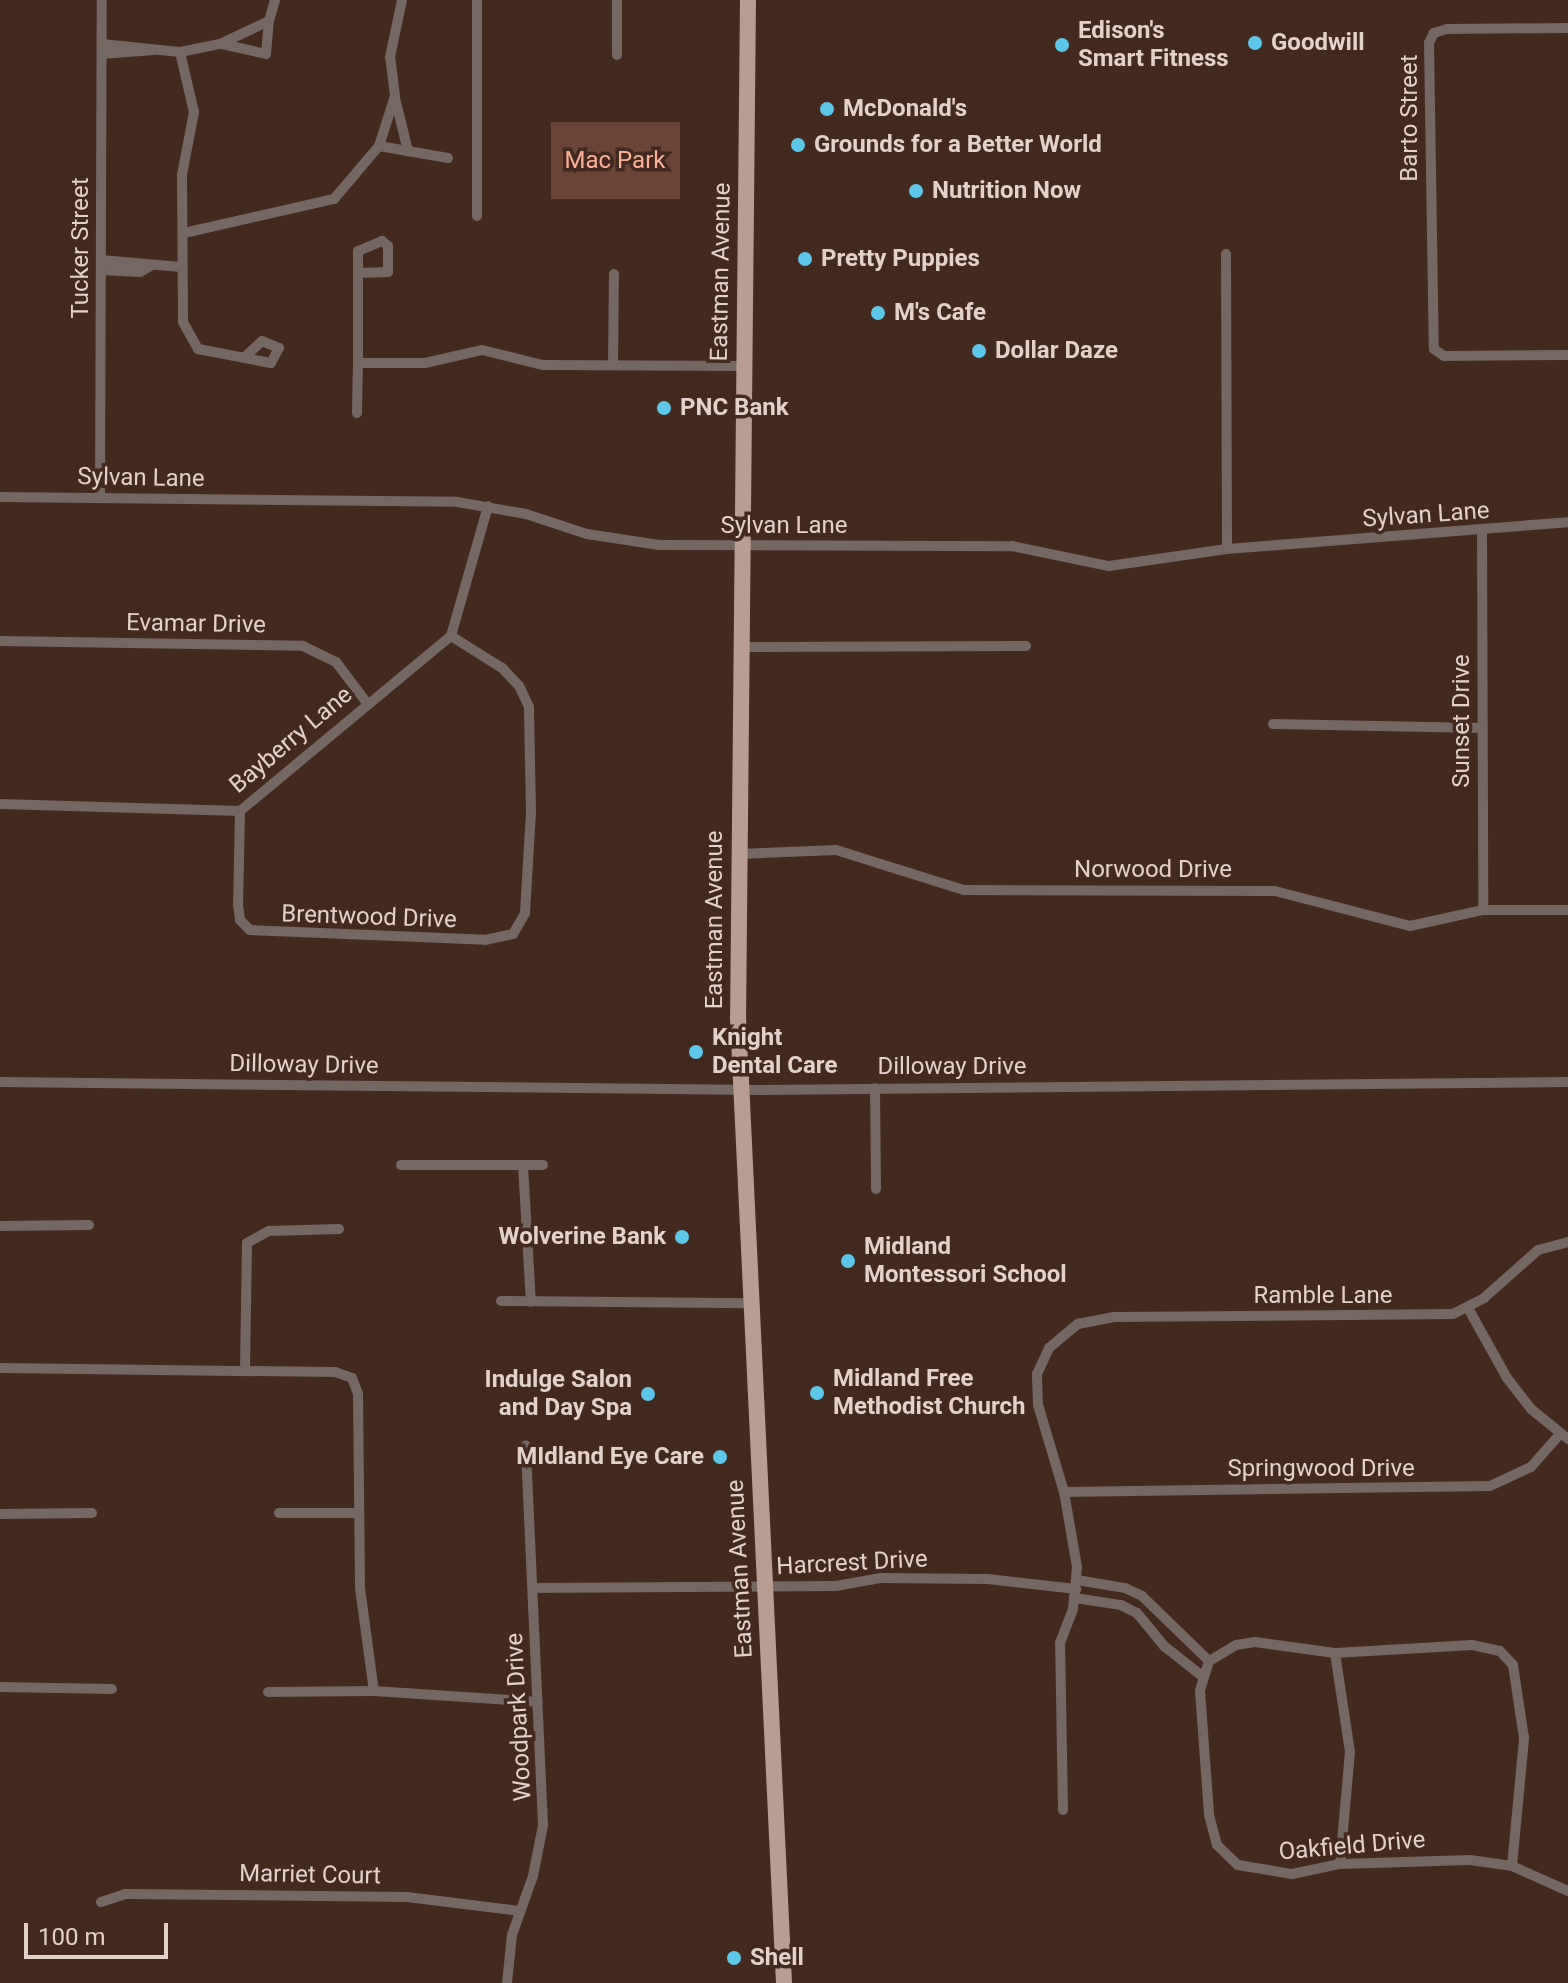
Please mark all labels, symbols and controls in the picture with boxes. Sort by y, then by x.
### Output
place label: Edison's Smart Fitness [1078,17,1229,73]
place label: Goodwill [1271,29,1365,57]
marker: Goodwill [1246,34,1264,52]
marker: Edison's Smart Fitness [1053,36,1071,54]
street label: Barto Street [1396,54,1424,182]
place label: McDonald's [843,95,967,123]
marker: McDonald's [818,100,836,118]
place label: Grounds for a Better World [814,131,1102,159]
marker: Grounds for a Better World [789,136,807,154]
park label: Mac Park [565,147,665,175]
street label: Tucker Street [67,177,95,319]
place label: Nutrition Now [932,177,1081,205]
street label: Eastman Avenue [705,182,737,362]
marker: Nutrition Now [907,182,925,200]
place label: Pretty Puppies [821,245,980,273]
marker: Pretty Puppies [796,250,814,268]
place label: M's Cafe [894,299,986,327]
marker: M's Cafe [869,304,887,322]
place label: Dollar Daze [995,337,1118,365]
marker: Dollar Daze [970,342,988,360]
place label: PNC Bank [680,394,789,422]
marker: PNC Bank [655,399,673,417]
street label: Sylvan Lane [77,462,205,494]
street label: Sylvan Lane [1362,496,1490,534]
street label: Sylvan Lane [720,512,848,540]
street label: Evamar Drive [126,608,266,640]
street label: Sunset Drive [1448,654,1476,788]
street label: Bayberry Lane [224,680,358,800]
street label: Eastman Avenue [701,831,729,1009]
street label: Norwood Drive [1074,856,1232,884]
street label: Brentwood Drive [281,900,457,934]
place label: Knight Dental Care [712,1024,837,1080]
marker: Knight Dental Care [687,1043,705,1061]
street label: Dilloway Drive [229,1049,379,1081]
street label: Dilloway Drive [877,1053,1027,1081]
place label: Wolverine Bank [499,1223,666,1251]
marker: Wolverine Bank [673,1228,691,1246]
place label: Midland Montessori School [864,1233,1067,1289]
marker: Midland Montessori School [839,1252,857,1270]
street label: Ramble Lane [1254,1282,1392,1310]
place label: Midland Free Methodist Church [833,1365,1025,1421]
place label: Indulge Salon and Day Spa [485,1366,632,1422]
marker: Midland Free Methodist Church [808,1384,826,1402]
marker: Indulge Salon and Day Spa [639,1385,657,1403]
place label: MIdland Eye Care [516,1443,704,1471]
marker: MIdland Eye Care [711,1448,729,1466]
street label: Springwood Drive [1227,1455,1415,1483]
street label: Eastman Avenue [721,1479,759,1659]
street label: Harcrest Drive [776,1545,928,1581]
street label: Woodpark Drive [500,1632,538,1802]
street label: Oakfield Drive [1278,1825,1426,1867]
street label: Marriet Court [239,1859,381,1891]
scale bar [28,1907,172,1957]
text: 100 m [38,1923,105,1951]
place label: Shell [750,1944,804,1972]
marker: Shell [725,1949,743,1967]

